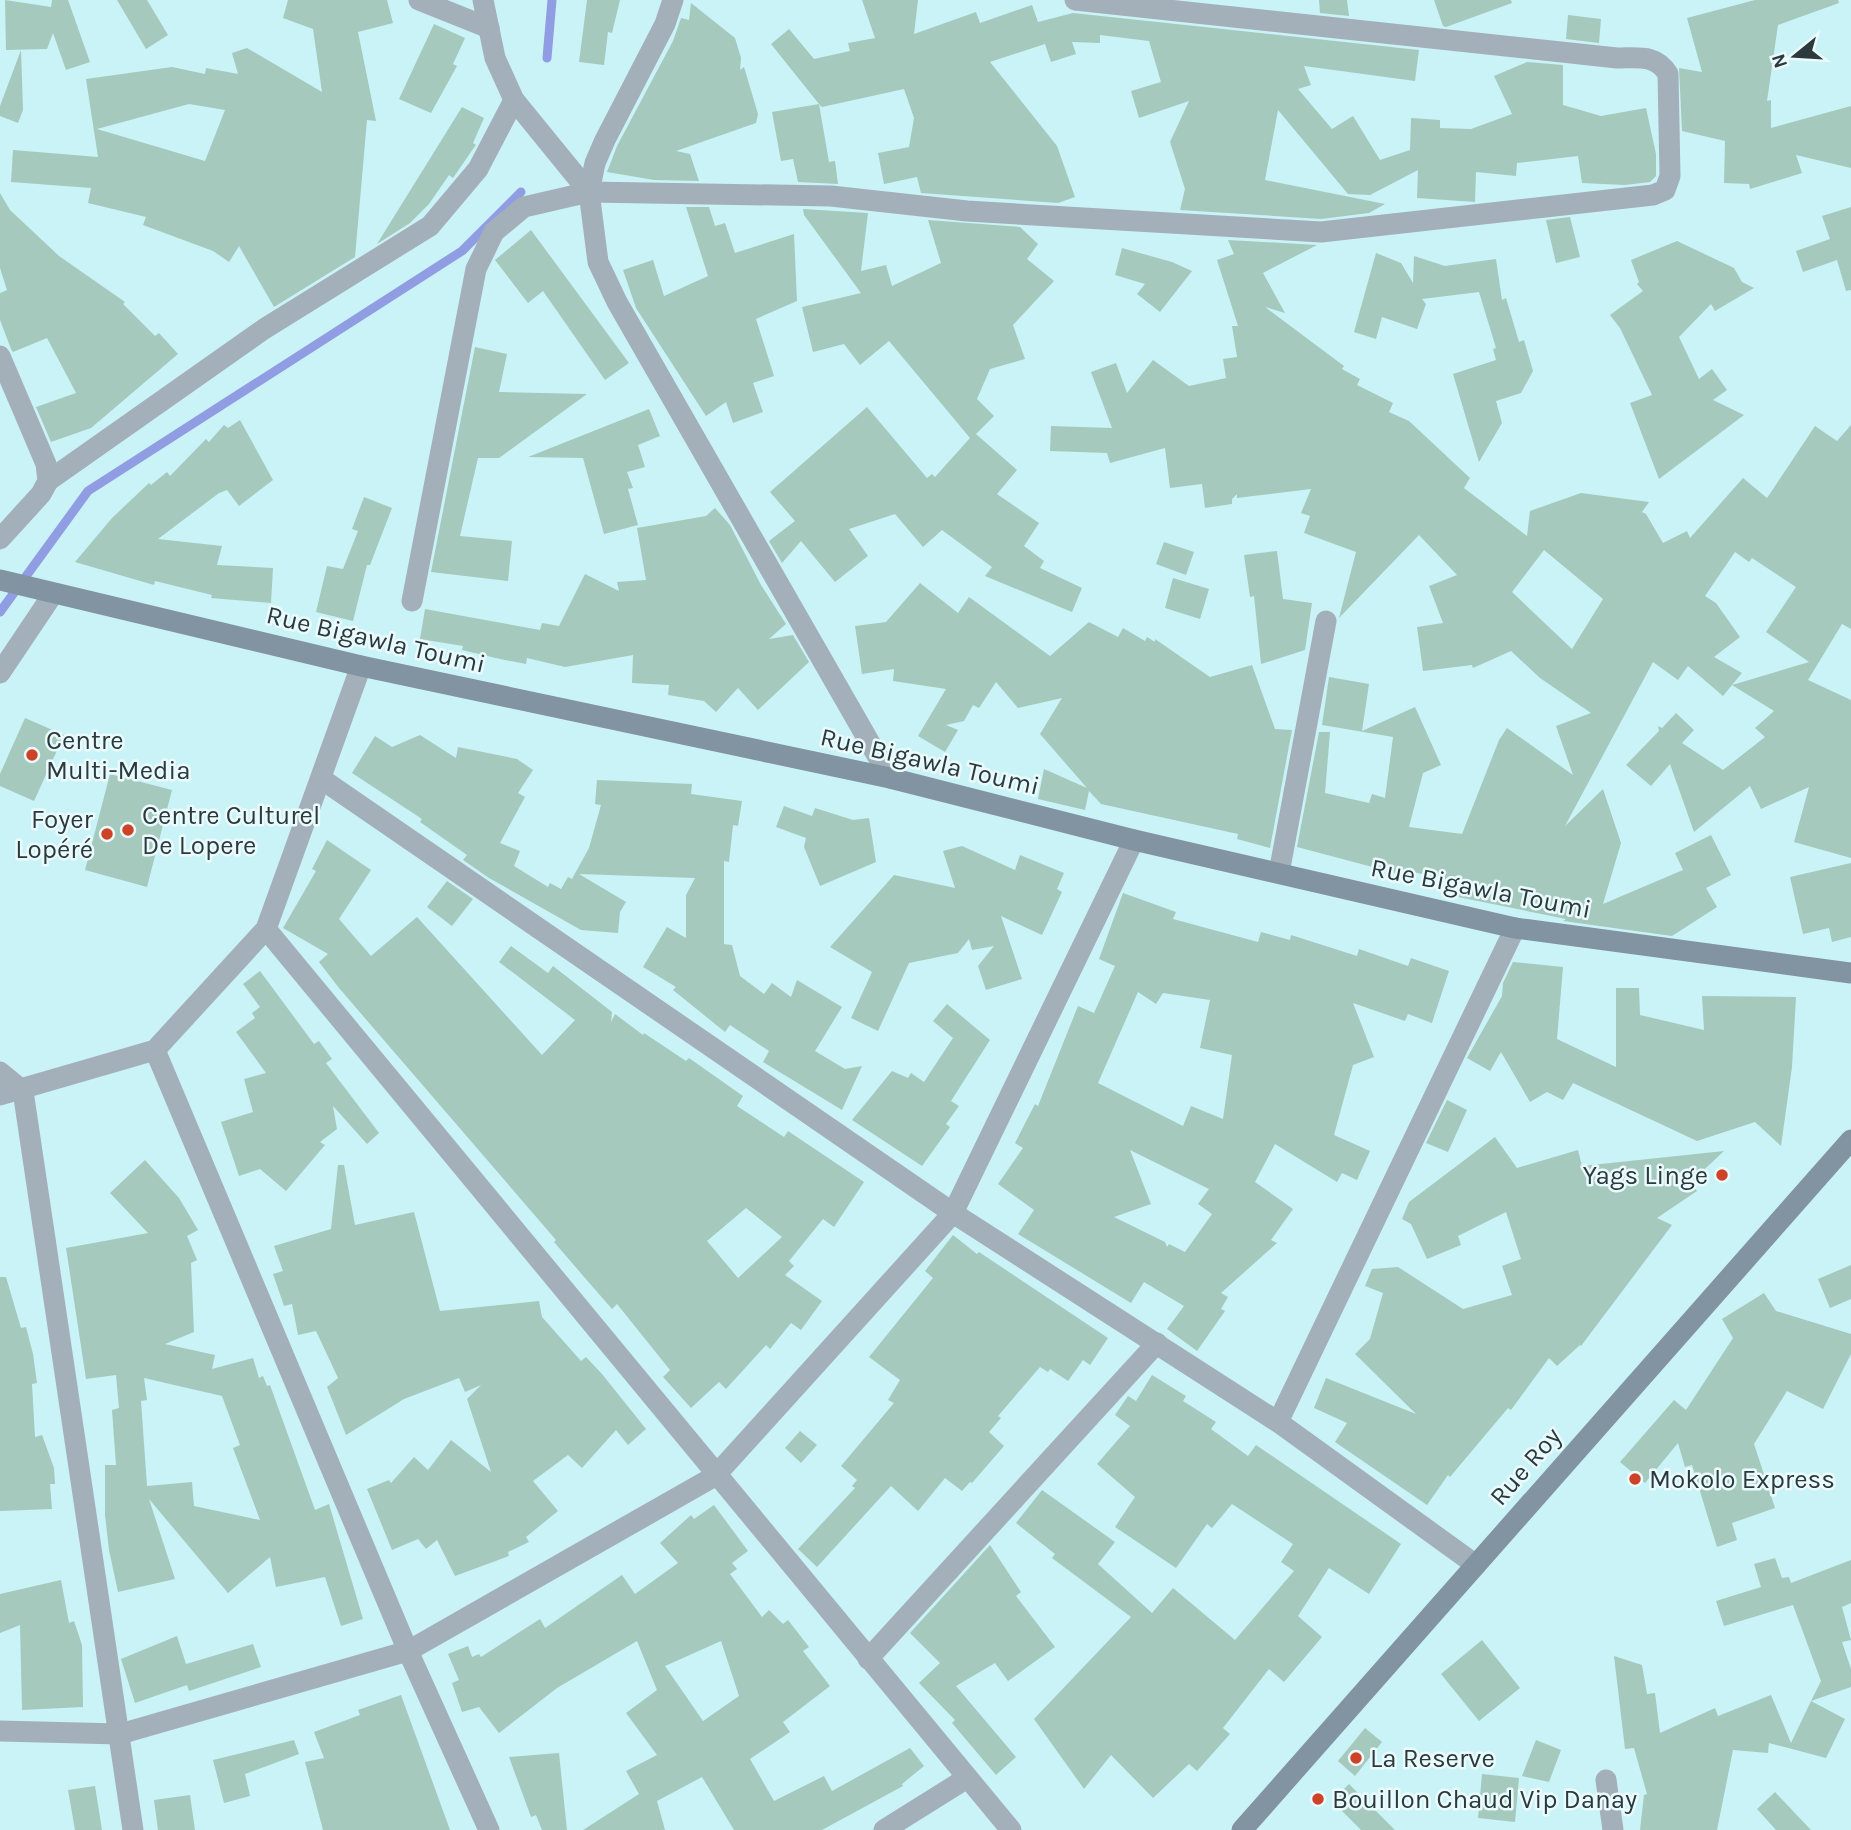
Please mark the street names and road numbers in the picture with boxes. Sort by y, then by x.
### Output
street label: Rue Bigawla Toumi [263,599,488,680]
street label: Rue Bigawla Toumi [817,721,1042,802]
street label: Rue Bigawla Toumi [1368,852,1594,925]
street label: Rue Roy [1483,1421,1568,1512]

